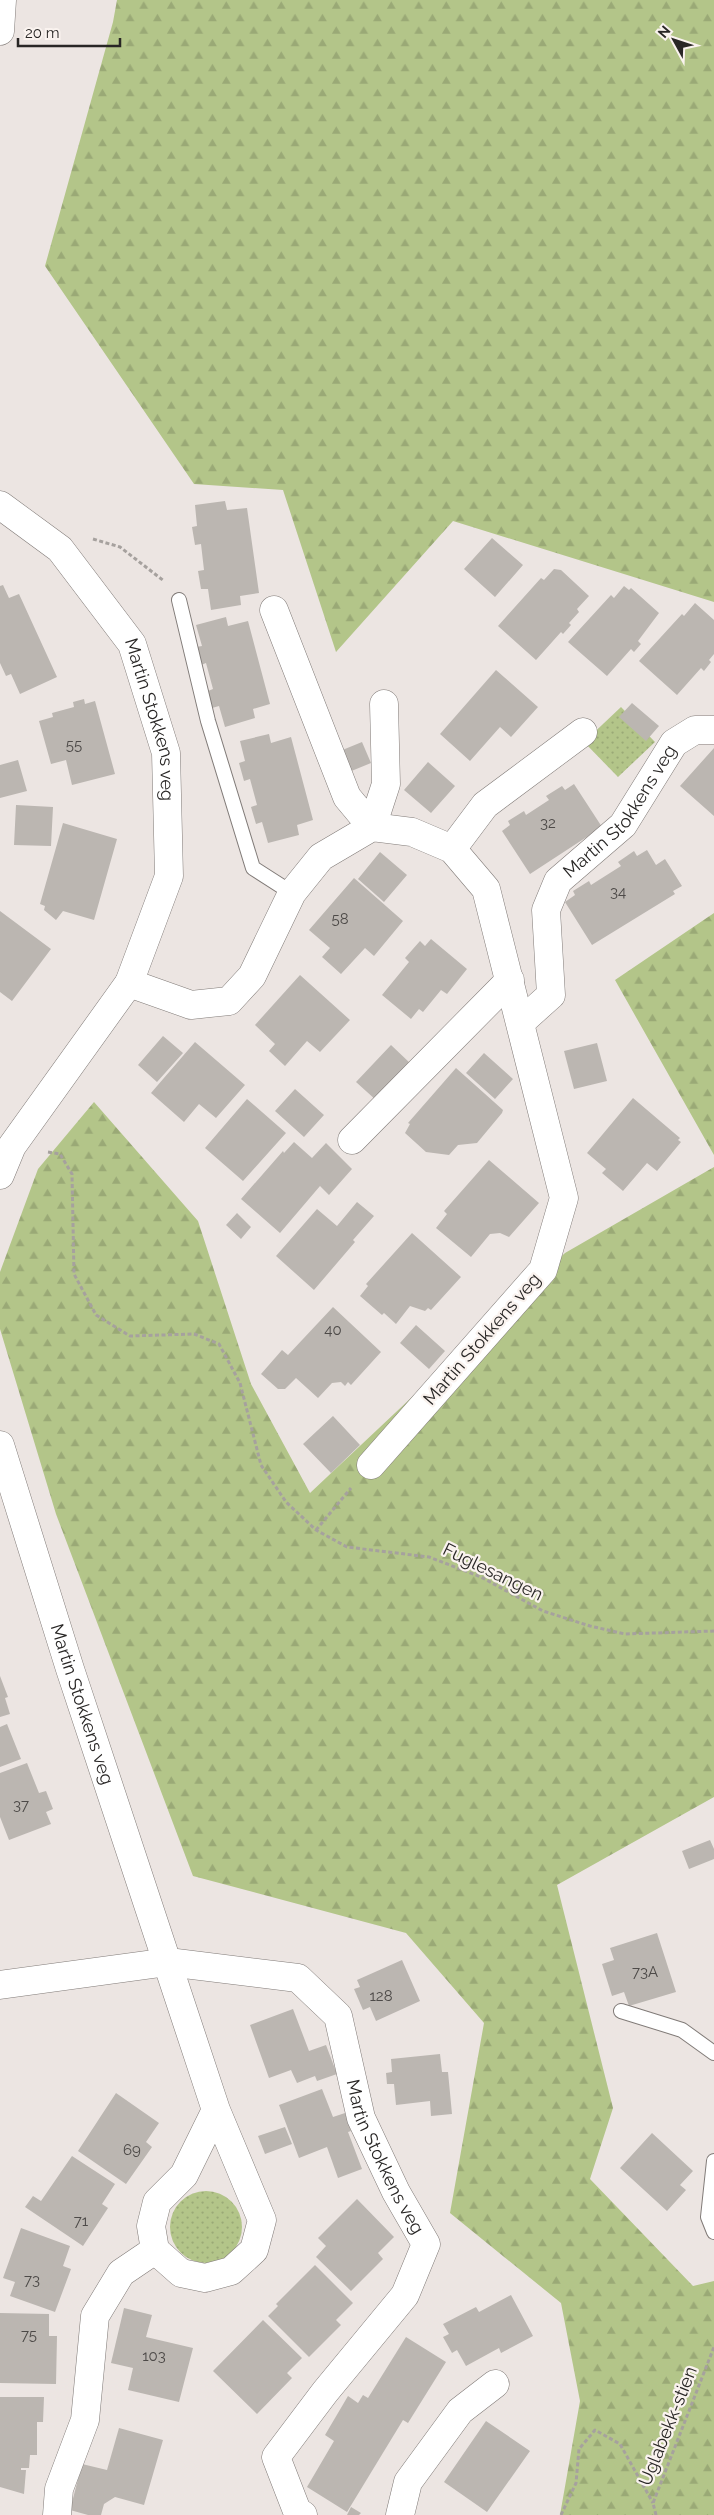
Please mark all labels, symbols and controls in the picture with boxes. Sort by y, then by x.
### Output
scale bar [18,15,120,47]
north arrow [649,15,699,65]
text: N [654,22,674,41]
text: 20 m [25,24,60,42]
street label: Martin Stokkens veg [121,635,178,801]
house number: 55 [66,736,82,754]
street label: Martin Stokkens veg [559,741,680,882]
house number: 32 [540,814,556,832]
house number: 34 [610,883,626,901]
house number: 58 [331,910,349,928]
street label: Martin Stokkens veg [419,1269,545,1409]
house number: 40 [324,1321,342,1339]
street label: Fuglesangen [440,1538,547,1605]
street label: Martin Stokkens veg [47,1621,119,1787]
house number: 37 [13,1796,29,1814]
house number: 73A [632,1963,658,1981]
house number: 128 [369,1987,393,2005]
street label: Martin Stokkens veg [343,2077,429,2237]
house number: 69 [123,2141,141,2159]
house number: 71 [74,2212,89,2230]
house number: 73 [24,2271,40,2289]
house number: 75 [21,2326,37,2344]
house number: 103 [142,2347,166,2365]
street label: Uglabekk-stien [634,2363,701,2488]

